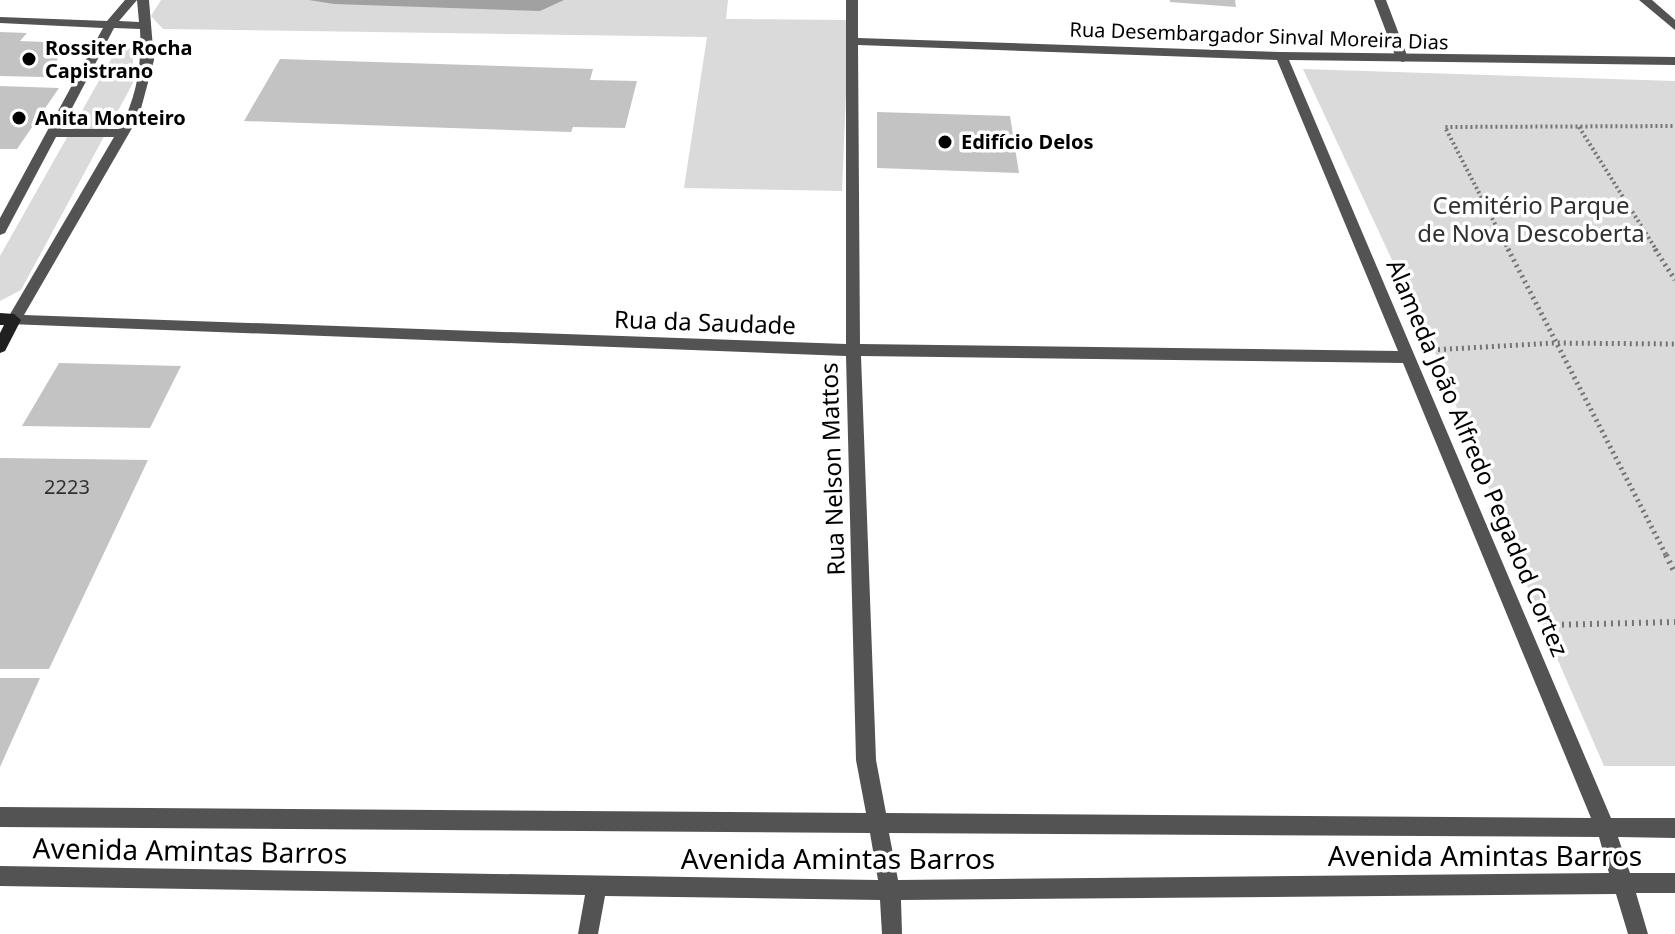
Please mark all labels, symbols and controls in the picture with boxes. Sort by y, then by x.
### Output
street label: Rua Desembargador Sinval Moreira Dias [1069,15,1449,56]
place label: Rossiter Rocha Capistrano [45,34,192,84]
marker: Rossiter Rocha Capistrano [20,50,38,68]
place label: Anita Monteiro [35,104,186,131]
marker: Anita Monteiro [10,109,28,127]
place label: Edifício Delos [961,128,1094,155]
marker: Edifício Delos [936,133,954,151]
park label: Cemitério Parque de Nova Descoberta [1417,188,1645,249]
street label: Alameda João Alfredo Pegadod Cortez [1379,254,1577,661]
street label: Rua da Saudade [614,302,797,341]
street label: Rua Nelson Mattos [811,362,852,576]
house number: 2223 [44,473,90,500]
street label: Avenida Amintas Barros [32,828,348,872]
street label: Avenida Amintas Barros [1328,836,1642,874]
street label: Avenida Amintas Barros [681,839,995,877]

